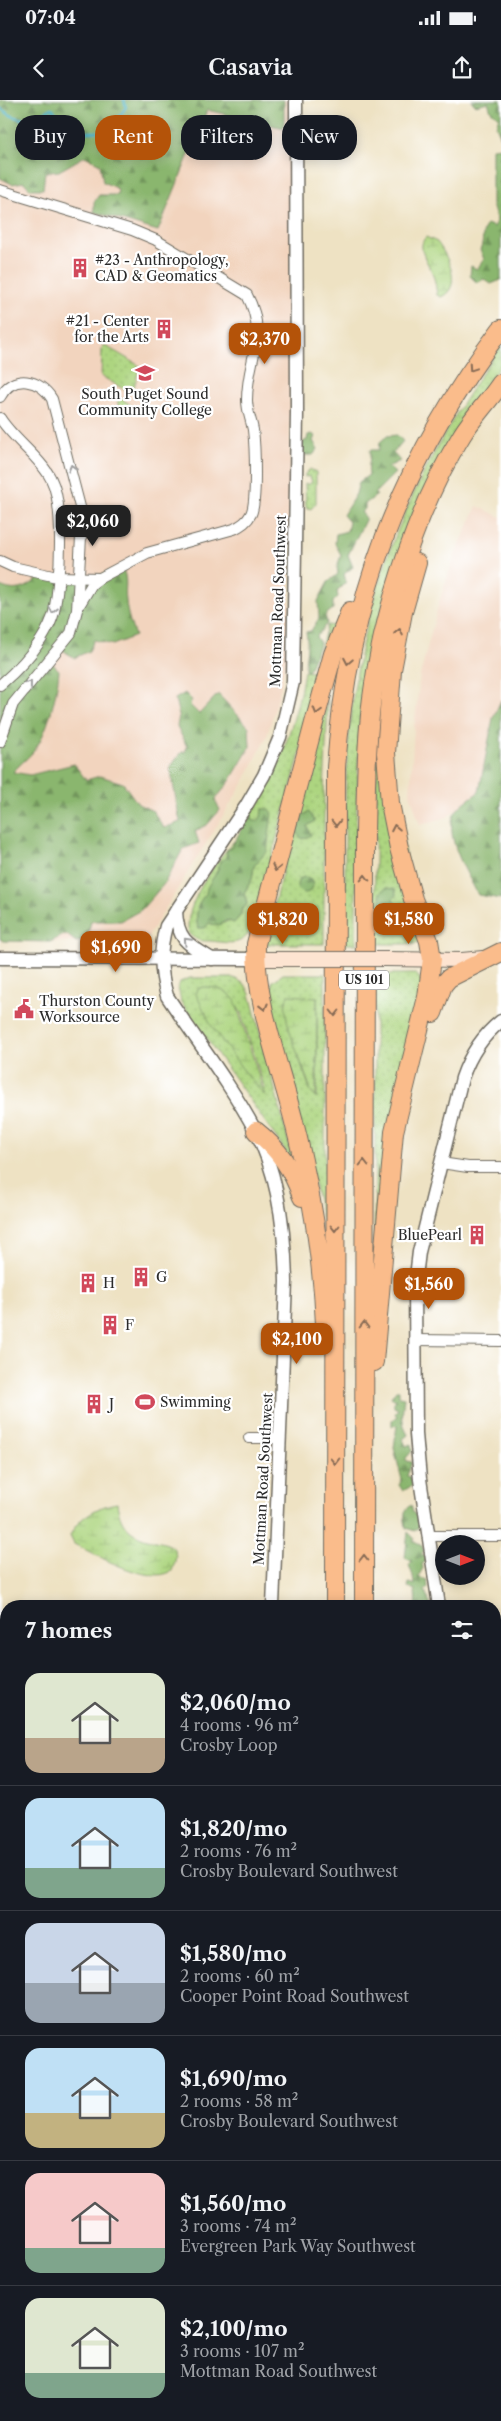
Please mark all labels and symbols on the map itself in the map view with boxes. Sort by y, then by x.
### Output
place label: #23 - Anthropology, CAD & Geomatics [95,251,229,285]
building icon: #23 - Anthropology, CAD & Geomatics [69,257,91,279]
place label: #21 - Center for the Arts [66,312,149,346]
building icon: #21 - Center for the Arts [153,318,175,340]
pin: $2,370 [224,322,306,365]
school or university icon: South Puget Sound Community College [134,362,156,384]
one-way arrow [469,362,478,372]
place label: South Puget Sound Community College [78,385,212,419]
one-way arrow [67,465,77,473]
pin: $2,060 [52,504,134,547]
street label: Mottman Road Southwest [266,514,290,688]
one-way arrow [48,605,59,614]
one-way arrow [393,628,404,637]
one-way arrow [344,656,354,665]
one-way arrow [23,680,32,689]
one-way arrow [313,706,323,715]
one-way arrow [331,819,341,827]
one-way arrow [390,824,400,833]
one-way arrow [271,864,282,873]
one-way arrow [360,873,370,881]
pin: $1,820 [242,902,324,945]
pin: $1,580 [368,902,450,945]
pin: $1,690 [75,930,157,973]
one-way arrow [184,938,193,947]
road number: US 101 [339,970,389,990]
place label: Thurston County Worksource [38,992,155,1026]
public building icon: Thurston County Worksource [13,998,35,1020]
one-way arrow [258,1003,269,1012]
one-way arrow [330,1010,340,1018]
one-way arrow [359,1158,369,1166]
building icon: BluePearl [466,1224,488,1246]
one-way arrow [330,1225,340,1233]
place label: BluePearl [398,1226,462,1244]
building icon: G [130,1266,152,1288]
place label: G [156,1268,167,1286]
pin: $1,560 [388,1268,470,1310]
building icon: H [77,1272,99,1294]
place label: H [103,1274,115,1292]
building icon: F [99,1314,121,1336]
place label: F [125,1316,134,1334]
one-way arrow [359,1321,369,1328]
pin: $2,100 [256,1322,338,1365]
sports icon: Swimming [134,1391,156,1413]
street label: Mottman Road Southwest [249,1392,277,1566]
building icon: J [83,1393,105,1415]
place label: Swimming [160,1393,231,1411]
place label: J [107,1395,114,1413]
one-way arrow [330,1458,340,1465]
north arrow [435,1535,485,1585]
one-way arrow [359,1553,369,1561]

